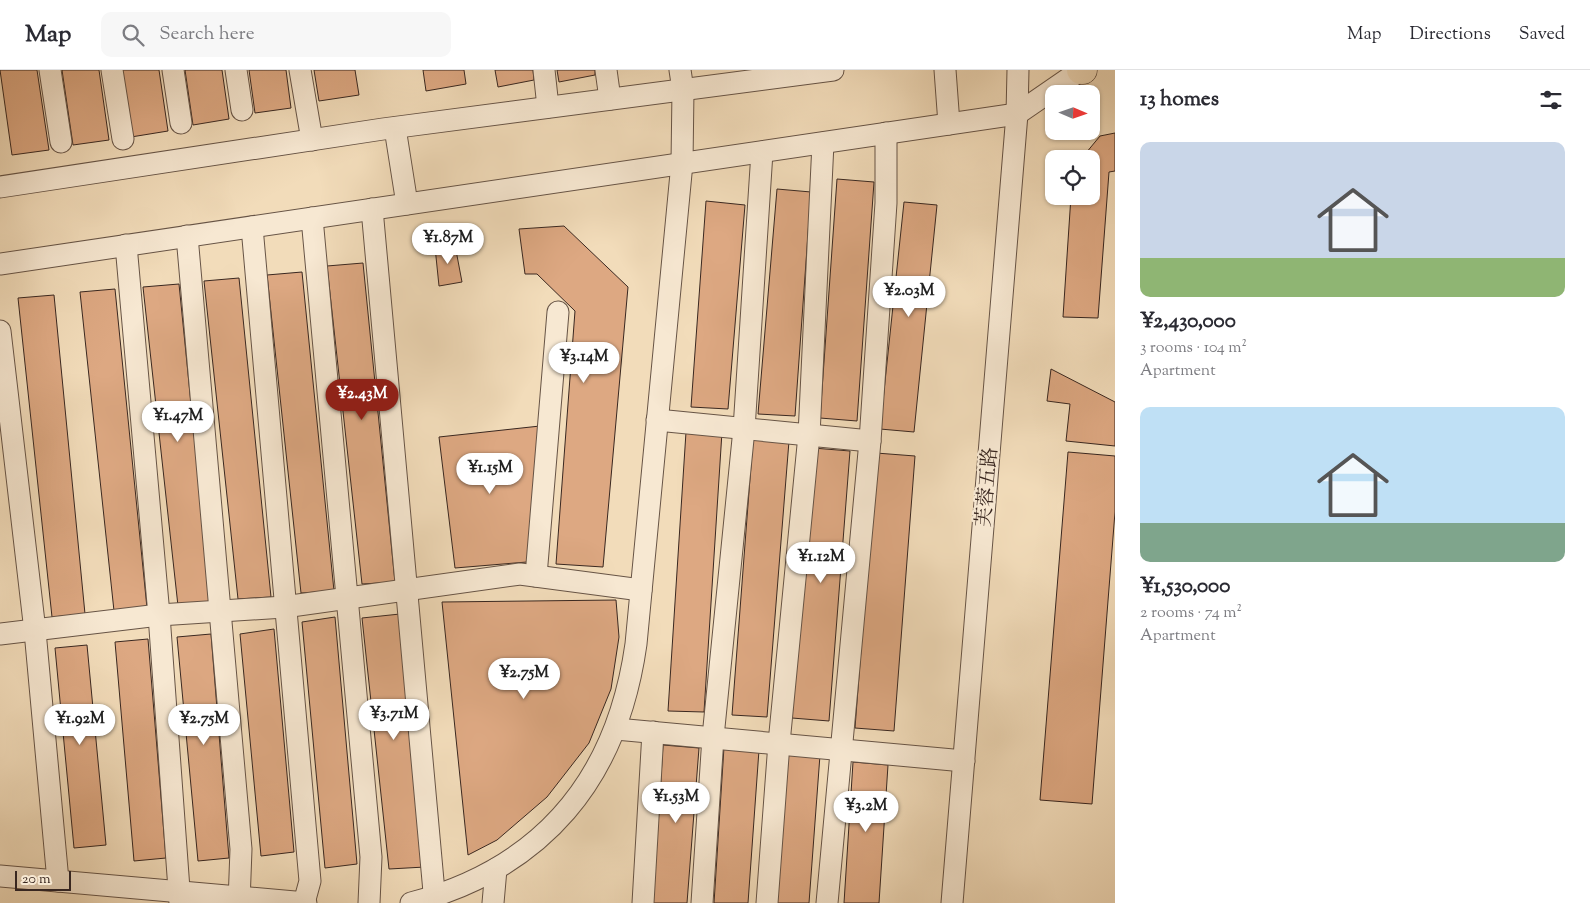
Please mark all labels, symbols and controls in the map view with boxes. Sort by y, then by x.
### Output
search box [101,12,451,57]
text: Map [25,18,71,52]
icon: search [119,21,147,49]
text: Search here [159,21,255,48]
text: Map [1347,22,1382,48]
text: Directions [1410,22,1491,48]
text: Saved [1519,22,1565,48]
north arrow [1045,85,1100,140]
map controls [1045,85,1100,205]
text: 13 homes [1140,85,1219,115]
icon: filters [1537,86,1565,114]
button: locate [1045,150,1100,205]
icon: home [1308,175,1398,265]
pin: ¥1.87M [407,222,489,265]
text: ¥1.87M [423,227,473,250]
pin: ¥2.03M [868,276,950,318]
text: ¥2.03M [884,280,934,303]
text: ¥2,430,000 [1140,307,1236,337]
text: 3 rooms · 104 m² [1140,337,1247,360]
pin: ¥3.14M [543,342,625,384]
text: ¥3.14M [559,346,609,369]
text: Apartment [1140,360,1216,383]
pin: ¥2.43M [321,378,403,421]
text: ¥2.43M [337,383,387,406]
pin: ¥1.47M [137,400,219,443]
text: ¥1.47M [153,405,203,428]
icon: home [1308,440,1398,530]
street label: 芙蓉五路 [971,446,1006,528]
pin: ¥1.15M [449,452,531,495]
text: ¥1.15M [467,457,513,480]
pin: ¥1.12M [780,542,862,584]
text: ¥1.12M [797,546,845,569]
text: ¥1,530,000 [1140,572,1230,602]
text: 2 rooms · 74 m² [1140,602,1242,625]
text: Apartment [1140,625,1216,648]
pin: ¥2.75M [483,658,565,700]
text: ¥2.75M [499,662,549,685]
pin: ¥3.71M [353,698,435,741]
text: ¥3.71M [370,703,418,726]
pin: ¥1.92M [39,704,121,746]
pin: ¥2.75M [163,704,245,746]
text: ¥1.92M [55,708,105,731]
text: ¥2.75M [179,708,229,731]
pin: ¥1.53M [635,782,717,824]
text: ¥1.53M [653,786,699,809]
pin: ¥3.2M [831,790,901,833]
text: ¥3.2M [845,795,888,818]
scale bar [15,868,71,891]
text: 20 m [22,870,51,890]

